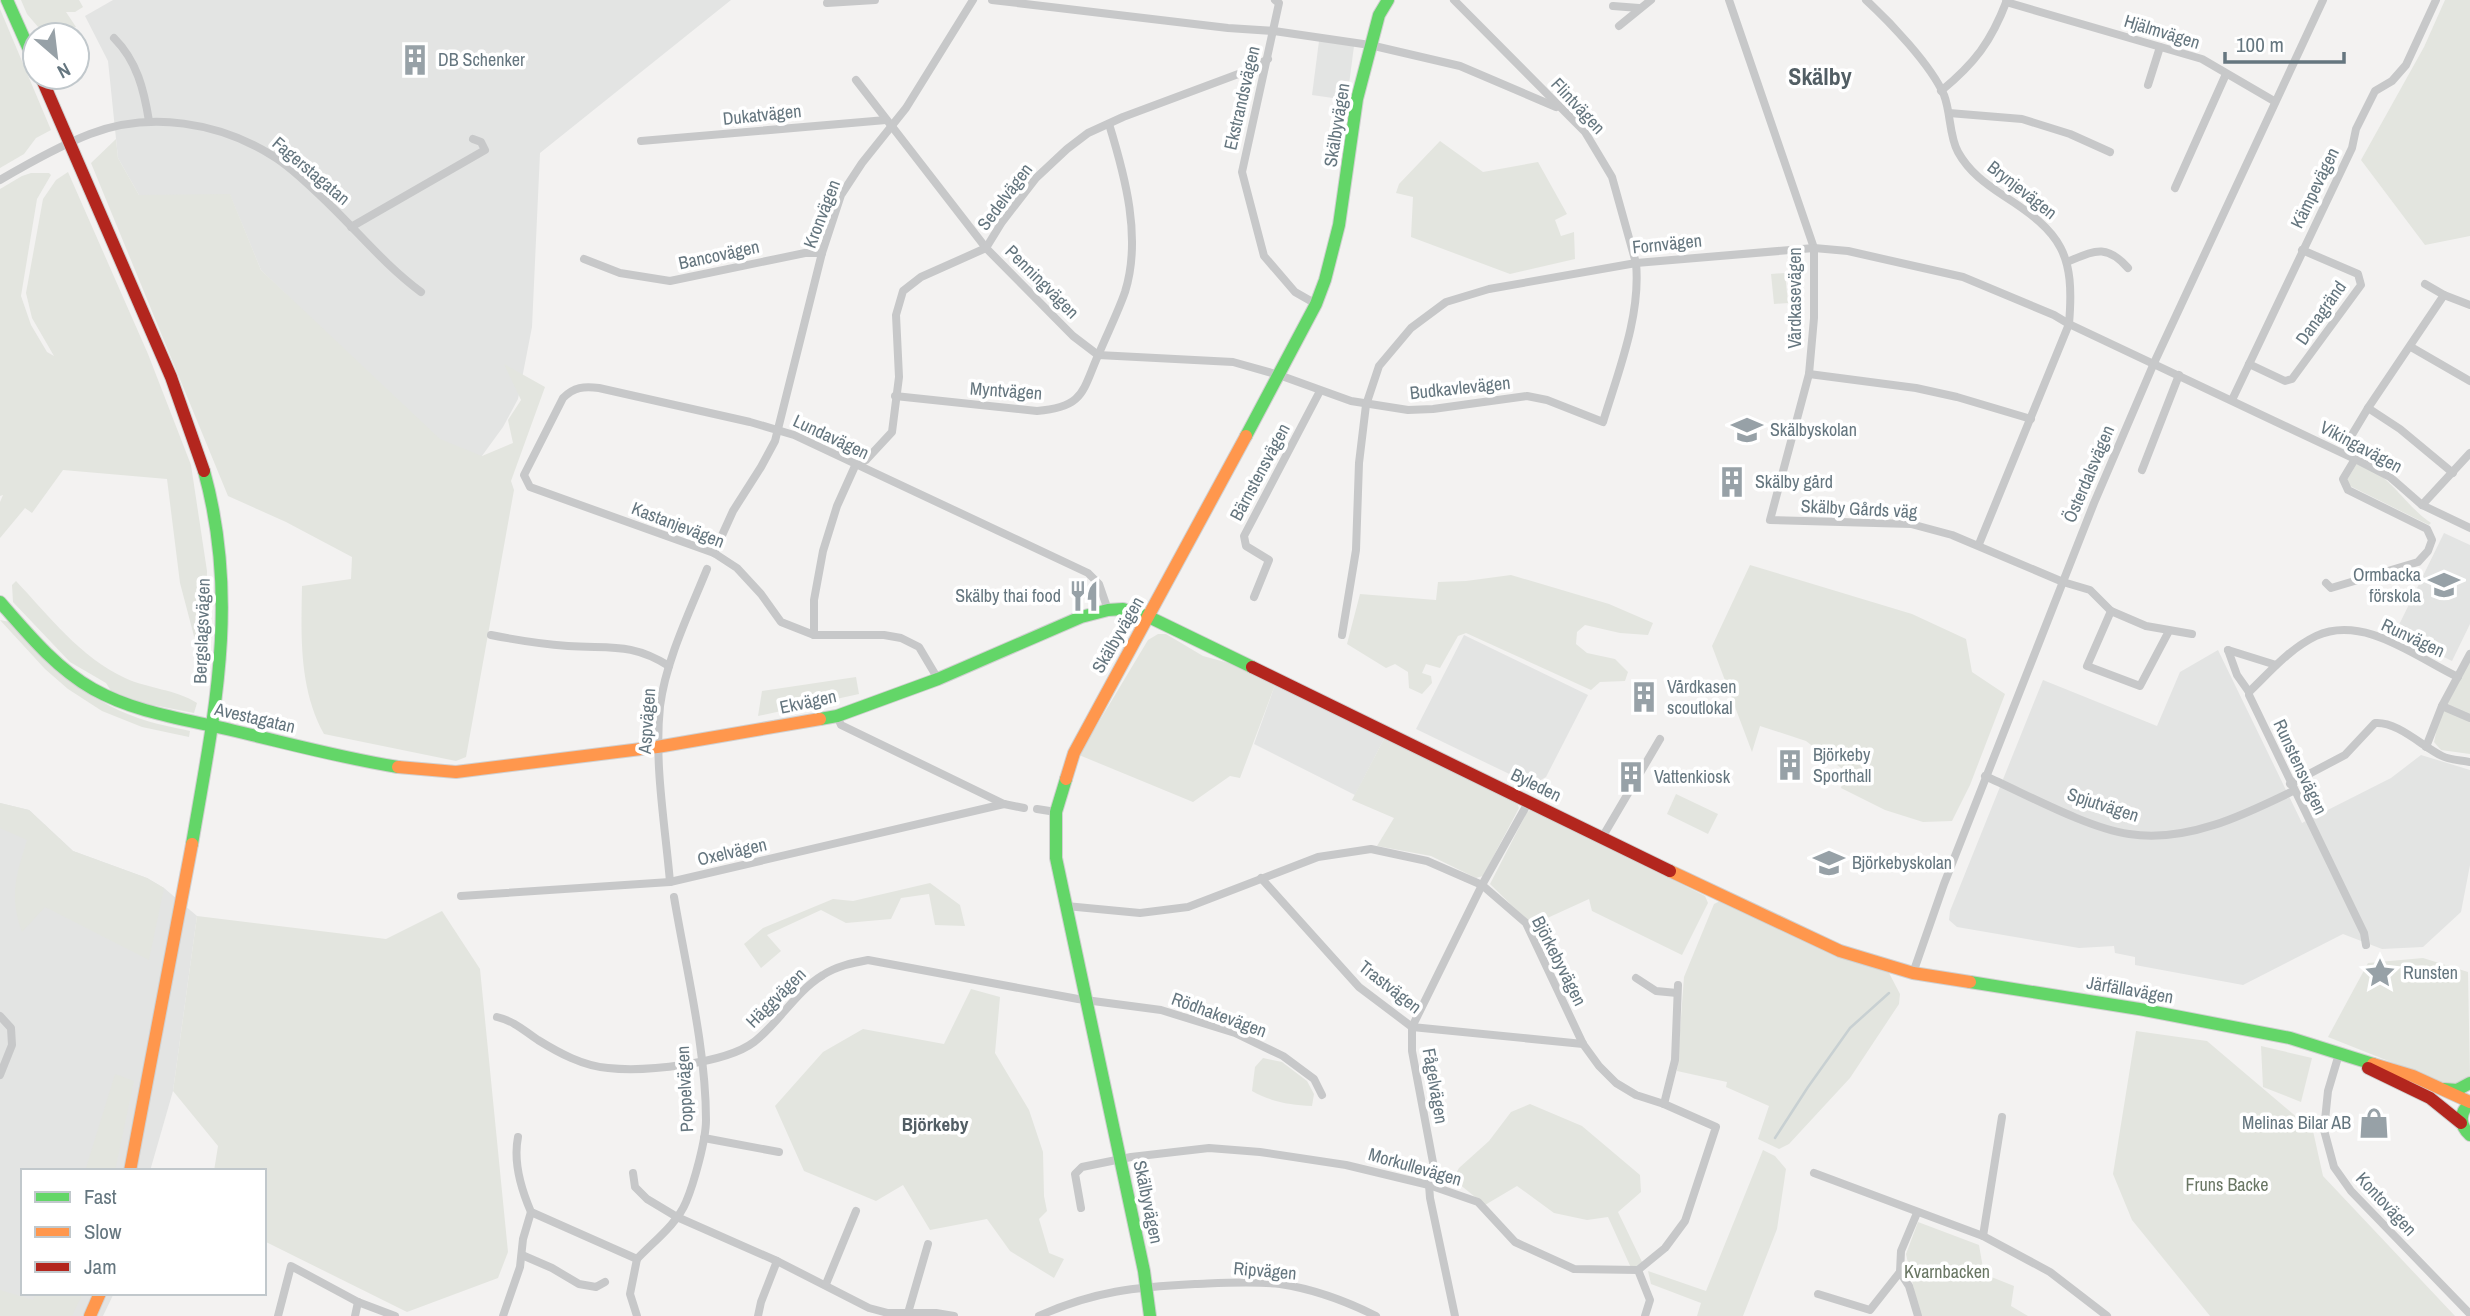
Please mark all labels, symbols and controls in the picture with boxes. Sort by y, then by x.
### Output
street label: Hjälmvägen [2121,8,2203,55]
north arrow [21,21,91,91]
scale bar [2225,21,2344,65]
text: 100 m [2236,30,2284,59]
building icon: DB Schenker [398,43,432,77]
street label: Ekstrandsvägen [1217,44,1266,152]
place label: DB Schenker [438,47,525,72]
text: N [53,57,75,85]
district label: Skälby [1788,60,1852,92]
street label: Flintvägen [1546,72,1611,139]
street label: Skälbyvägen [1318,81,1355,169]
street label: Dukatvägen [721,98,802,131]
street label: Fagerstagatan [267,131,356,211]
street label: Kämpevägen [2284,143,2345,232]
street label: Brynjevägen [1982,154,2062,225]
street label: Sedelvägen [971,158,1038,235]
street label: Kronvägen [797,176,846,252]
street label: Fornvägen [1631,227,1703,260]
street label: Bancovägen [676,234,762,275]
street label: Penningvägen [1000,239,1085,324]
street label: Vårdkasevägen [1782,247,1807,349]
street label: Danagränd [2289,276,2352,350]
street label: Budkavlevägen [1408,370,1511,405]
street label: Myntvägen [969,376,1043,405]
street label: Lundavägen [789,408,873,465]
school or university icon: Skälbyskolan [1730,413,1764,447]
street label: Vikingavägen [2316,414,2407,479]
place label: Skälbyskolan [1770,417,1857,442]
street label: Bärnstensvägen [1223,419,1296,525]
street label: Österdalsvägen [2057,421,2120,526]
building icon: Skälby gård [1715,465,1749,499]
place label: Skälby gård [1755,469,1833,494]
street label: Skälby Gårds väg [1800,493,1919,524]
street label: Kastanjevägen [628,495,728,554]
place label: Ormbacka förskola [2353,562,2421,608]
school or university icon: Ormbacka förskola [2427,568,2461,602]
street label: Bergslagsvägen [187,578,216,684]
restaurant icon: Skälby thai food [1067,579,1101,613]
place label: Skälby thai food [955,583,1061,608]
street label: Skälbyvägen [1086,592,1150,678]
street label: Runvägen [2377,612,2449,663]
place label: Vårdkasen scoutlokal [1667,674,1736,720]
building icon: Vårdkasen scoutlokal [1627,680,1661,714]
street label: Ekvägen [777,683,839,720]
street label: Aspvägen [632,687,661,756]
street label: Avestagatan [211,696,298,739]
street label: Runstensvägen [2267,715,2333,819]
place label: Björkeby Sporthall [1813,742,1871,788]
building icon: Björkeby Sporthall [1773,748,1807,782]
building icon: Vattenkiosk [1614,760,1648,794]
street label: Byleden [1507,762,1566,807]
place label: Vattenkiosk [1654,764,1731,789]
street label: Spjutvägen [2064,781,2142,828]
street label: Oxelvägen [695,831,769,872]
school or university icon: Björkebyskolan [1812,846,1846,880]
place label: Björkebyskolan [1852,850,1952,875]
street label: Björkebyvägen [1526,912,1593,1010]
street label: Trastvägen [1354,954,1427,1019]
place icon: Runsten [2363,956,2397,990]
place label: Runsten [2403,960,2458,985]
street label: Häggvägen [740,962,811,1033]
street label: Järfällavägen [2085,970,2175,1009]
street label: Rödhakevägen [1168,986,1270,1043]
street label: Poppelvägen [670,1045,699,1133]
street label: Fågelvägen [1417,1046,1454,1126]
shop icon: Melinas Bilar AB [2357,1106,2391,1140]
place label: Melinas Bilar AB [2242,1110,2351,1135]
district label: Björkeby [902,1111,969,1137]
street label: Morkullevägen [1366,1141,1465,1192]
street label: Skälbyvägen [1127,1158,1170,1246]
street label: Kontovägen [2350,1166,2422,1241]
legend [21,1169,266,1295]
park label: Fruns Backe [2186,1172,2268,1197]
text: Fast [84,1182,117,1211]
text: Slow [84,1217,122,1246]
text: Jam [84,1252,117,1281]
street label: Ripvägen [1232,1255,1298,1286]
park label: Kvarnbacken [1904,1259,1990,1284]

